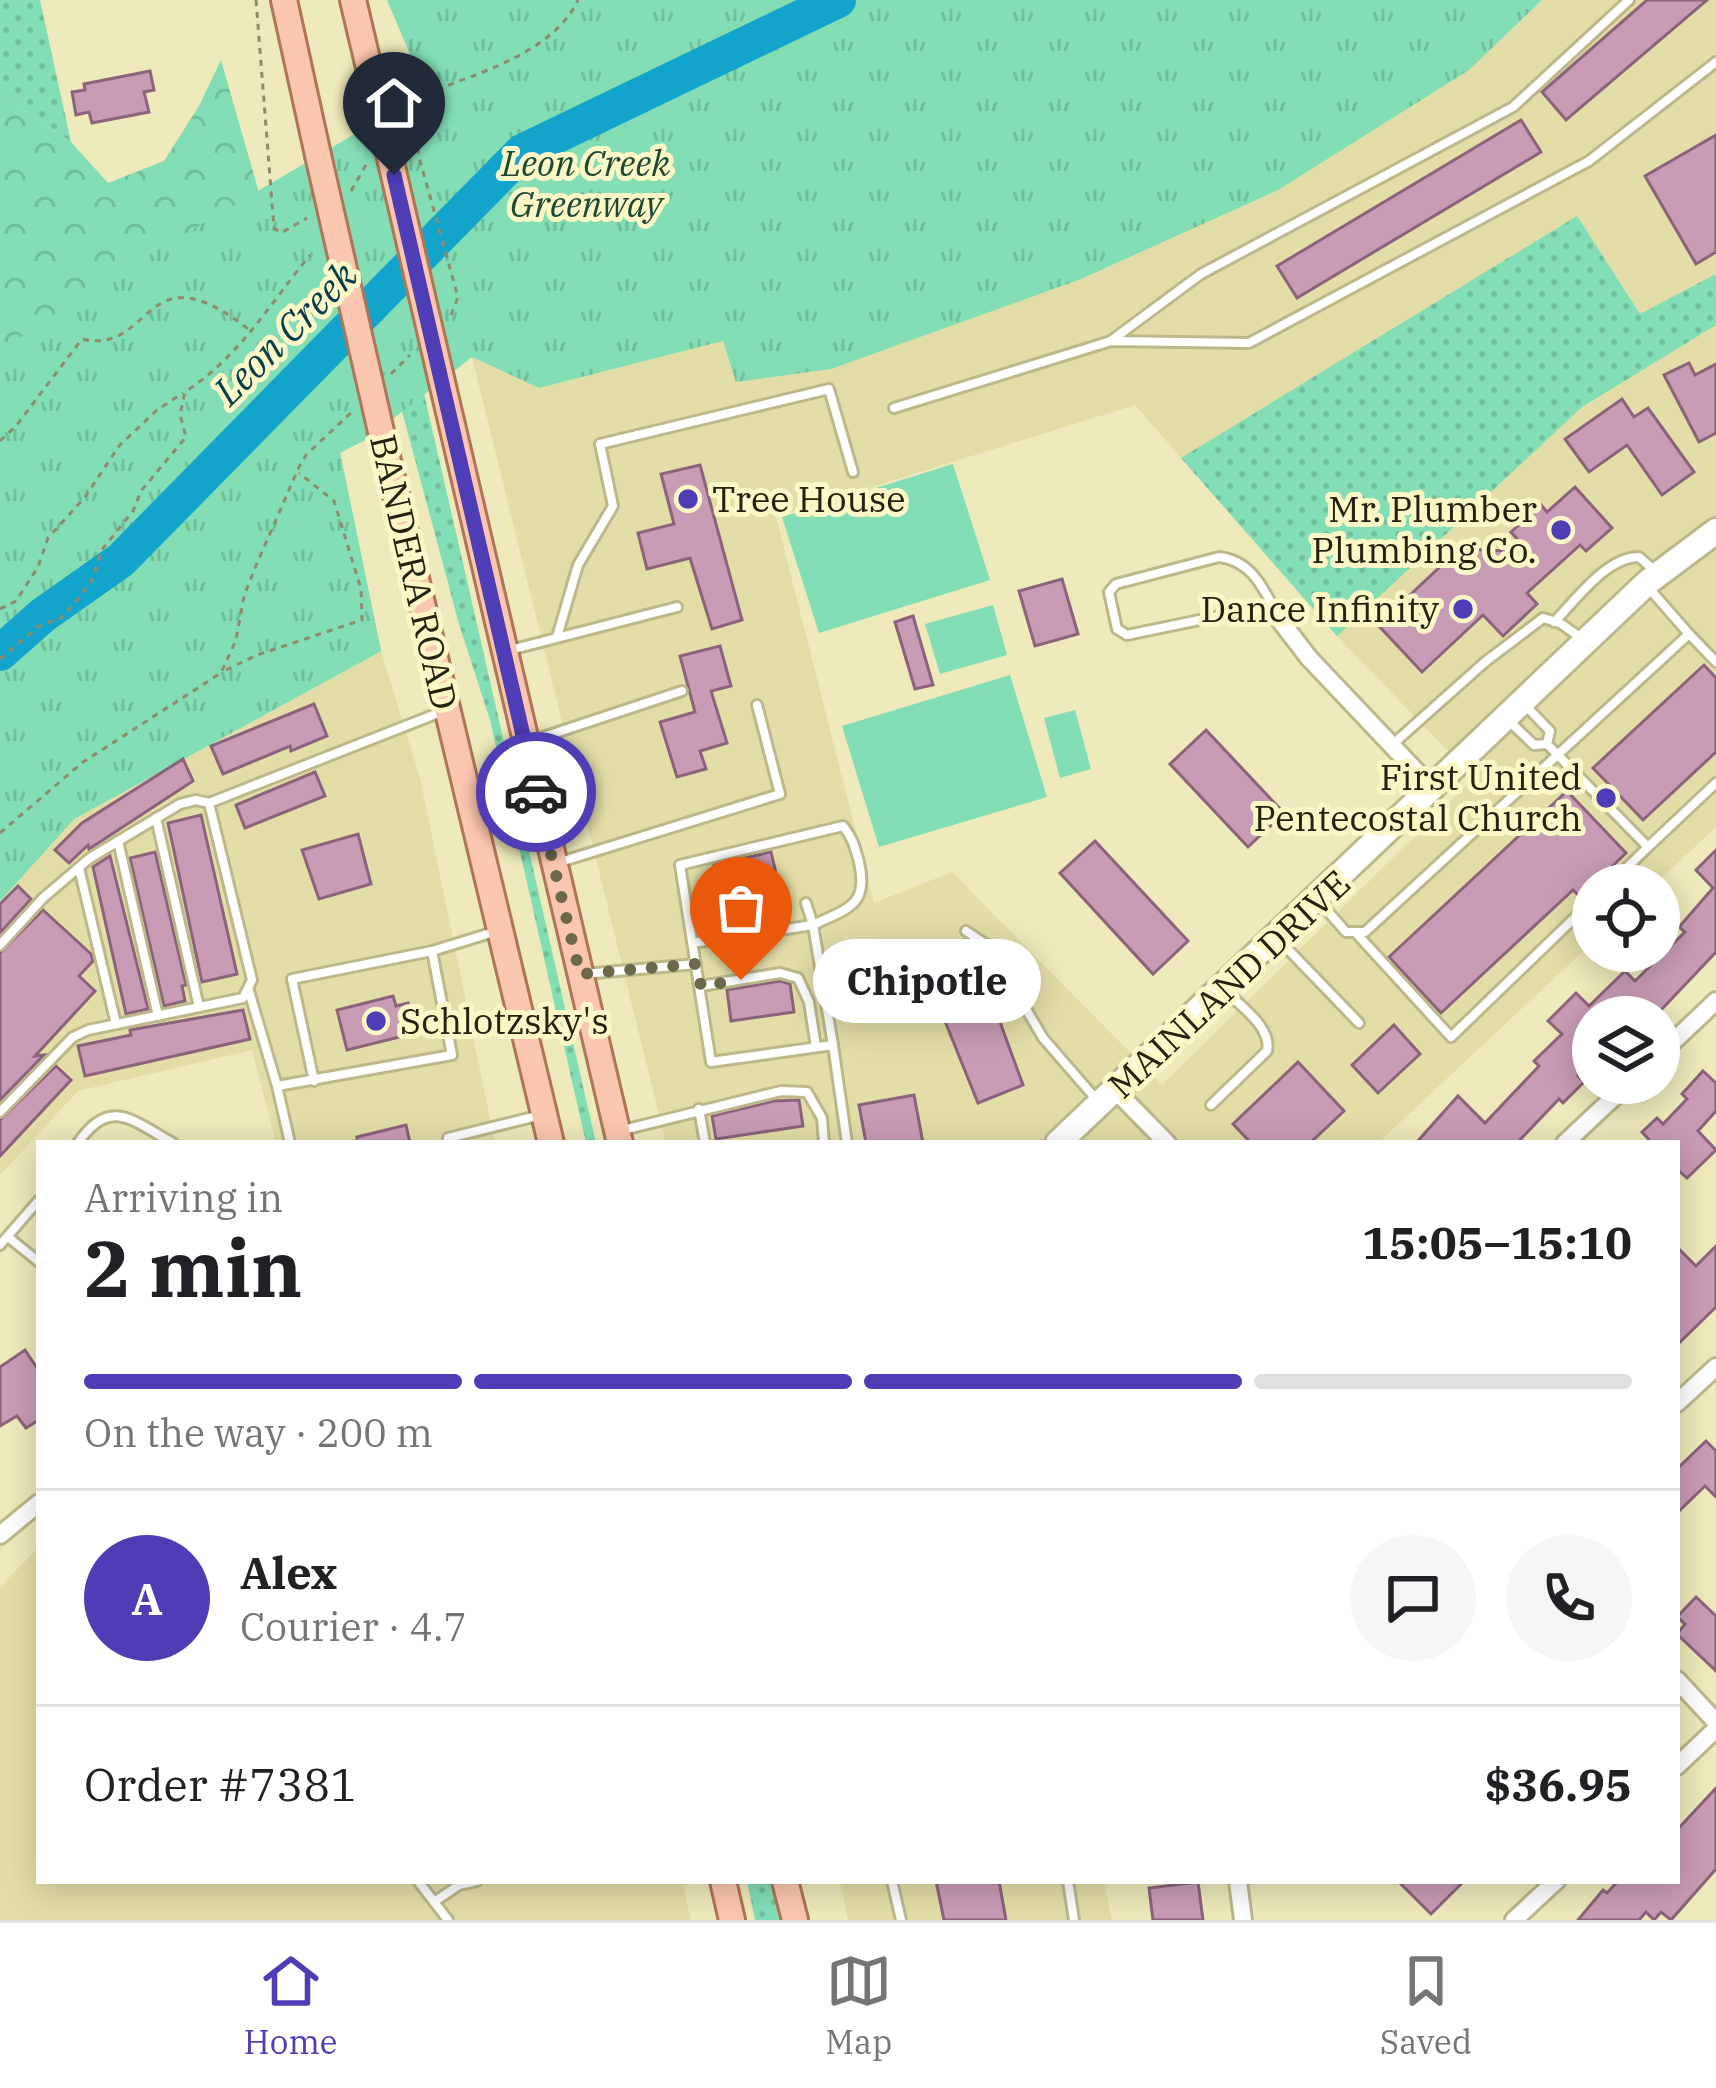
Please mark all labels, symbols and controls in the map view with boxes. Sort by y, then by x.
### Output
pin [343,52,445,175]
icon: home [361,70,427,136]
park label: Leon Creek Greenway [501,139,671,227]
water label: Leon Creek [201,250,368,416]
street label: BANDERA ROAD [360,430,469,714]
place label: Tree House [712,475,906,522]
place label: Mr. Plumber Plumbing Co. [1311,485,1537,573]
marker: Tree House [675,486,701,512]
marker: Mr. Plumber Plumbing Co. [1548,517,1574,543]
place label: Dance Infinity [1201,585,1440,632]
marker: Dance Infinity [1450,596,1476,622]
courier [476,732,596,852]
place label: First United Pentecostal Church [1253,753,1582,841]
icon: car [503,759,569,825]
marker: First United Pentecostal Church [1593,785,1619,811]
pin [690,857,792,980]
street label: MAINLAND DRIVE [1098,859,1359,1108]
map controls [1572,864,1680,1104]
button: locate [1572,864,1680,972]
icon: bag [708,875,774,941]
callout: Chipotle [813,938,1041,1022]
text: Chipotle [846,955,1008,1006]
button: layers [1572,996,1680,1104]
place label: Schlotzsky's [400,997,609,1044]
marker: Schlotzsky's [363,1008,389,1034]
text: Arriving in [84,1172,283,1223]
text: 15:05–15:10 [1362,1213,1632,1271]
text: 2 min [84,1217,302,1318]
text: On the way · 200 m [84,1407,433,1458]
button: chat [1350,1535,1476,1661]
button: phone [1506,1535,1632,1661]
text: Alex [240,1543,337,1601]
text: A [131,1569,163,1627]
text: Courier · 4.7 [240,1601,467,1652]
text: Order #7381 [84,1755,357,1813]
text: $36.95 [1485,1755,1632,1813]
tab: Home [244,1948,338,2063]
tab: Map [825,1948,892,2063]
tab: Saved [1380,1948,1472,2063]

